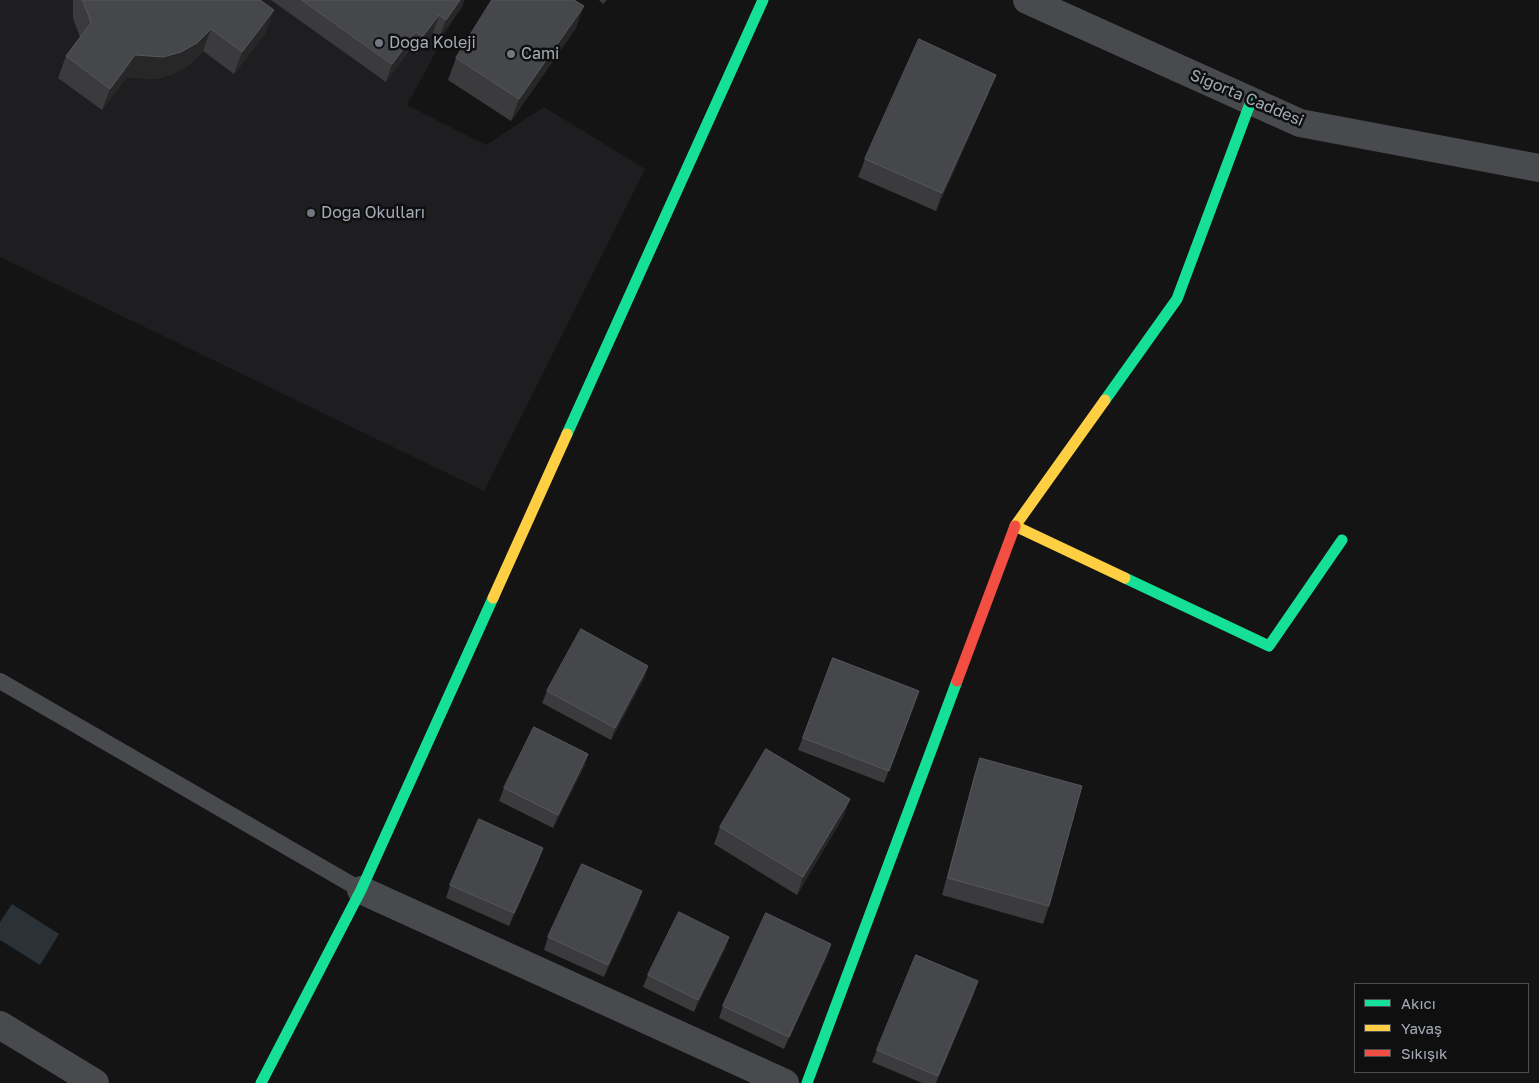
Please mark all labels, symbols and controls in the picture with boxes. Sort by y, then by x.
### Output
place label: Doğa Koleji [389,33,476,53]
marker: Doğa Koleji [373,37,385,49]
place label: Cami [521,44,559,64]
marker: Cami [505,48,517,60]
street label: Sigorta Caddesi [1187,65,1307,131]
place label: Doğa Okulları [321,203,425,223]
marker: Doğa Okulları [305,207,317,219]
legend [1354,983,1529,1073]
text: Akıcı [1401,994,1436,1012]
text: Yavaş [1401,1019,1442,1037]
text: Sıkışık [1401,1044,1448,1062]

